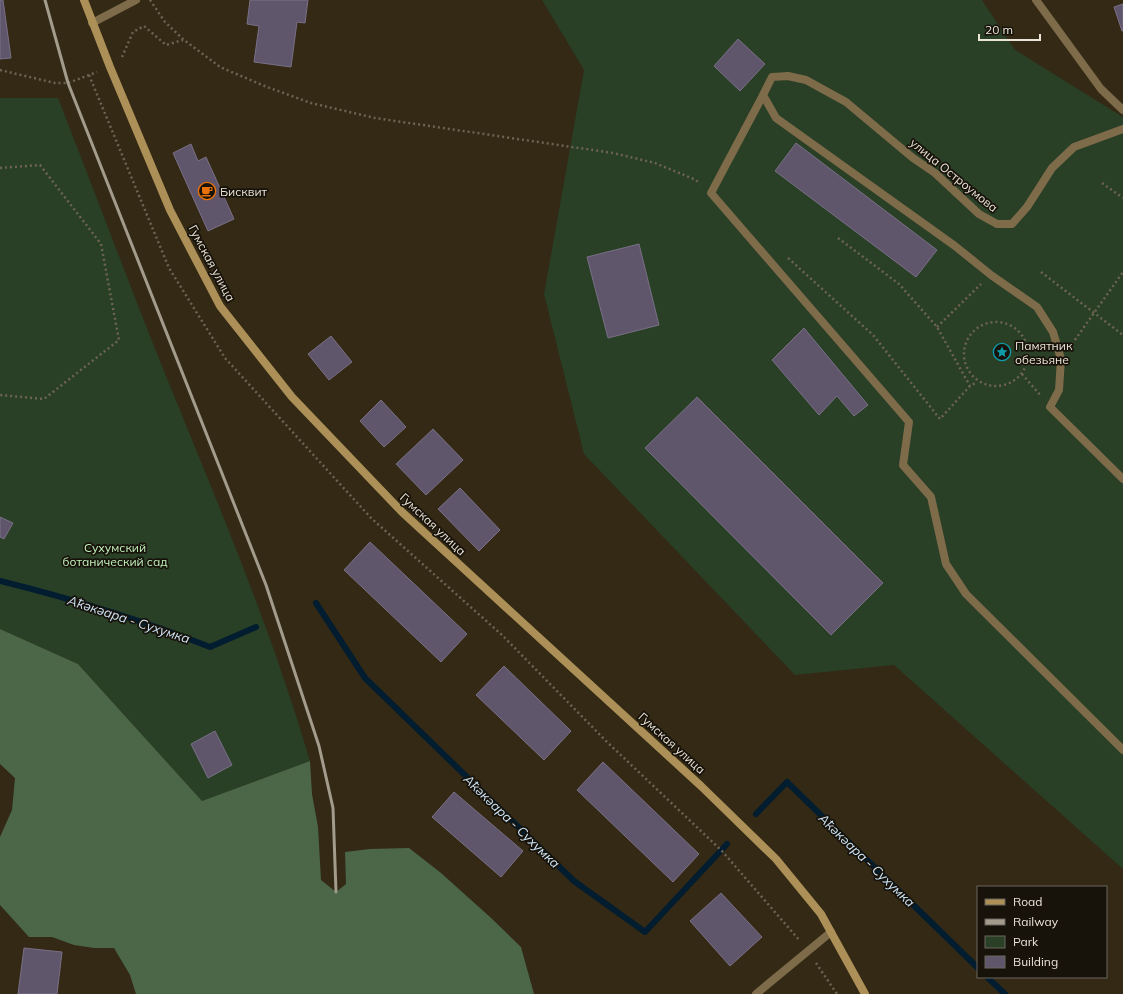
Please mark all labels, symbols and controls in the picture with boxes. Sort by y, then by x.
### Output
scale bar [979,16,1040,42]
text: 20 m [985,22,1013,37]
street label: улица Остроумова [907,135,1001,215]
cafe icon: Бисквит [197,181,217,201]
place label: Бисквит [220,184,268,199]
street label: Гумская улица [185,222,239,304]
place label: Памятник обезьяне [1015,338,1073,367]
place icon: Памятник обезьяне [992,342,1012,362]
street label: Гумская улица [397,490,469,558]
park label: Сухумский ботанический сад [62,540,168,569]
water label: Аҟәкәара - Сухумка [65,591,192,646]
street label: Гумская улица [636,709,708,777]
water label: Аҟәкәара - Сухумка [460,770,563,871]
water label: Аҟәкәара - Сухумка [815,809,918,910]
legend [977,886,1107,978]
text: Road [1013,894,1042,909]
text: Railway [1013,914,1059,929]
text: Park [1013,934,1039,949]
text: Building [1013,954,1058,969]

